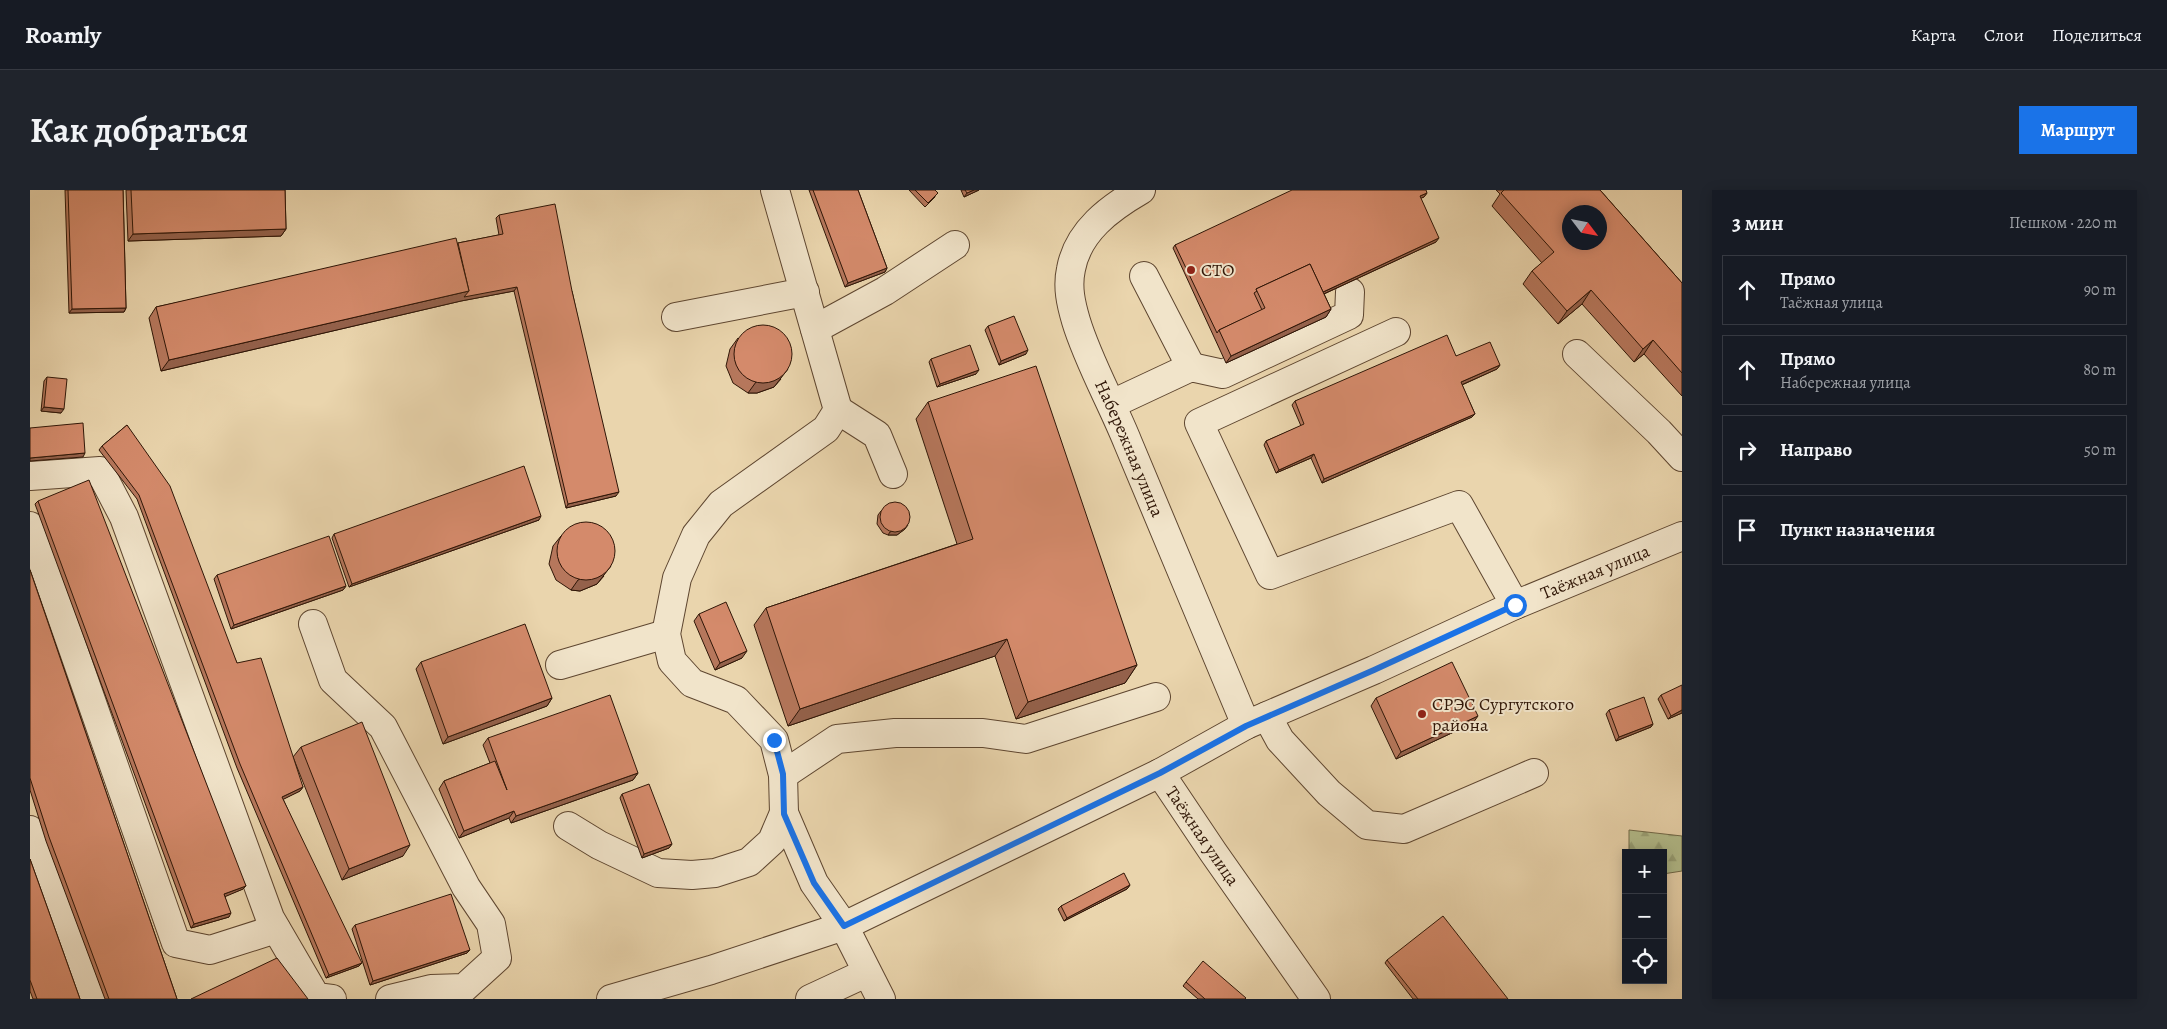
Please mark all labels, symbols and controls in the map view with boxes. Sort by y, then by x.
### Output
text: Roamly [25,19,101,51]
text: Карта [1911,23,1956,47]
text: Слои [1984,23,2024,47]
text: Поделиться [2052,23,2142,47]
text: Как добраться [30,106,248,154]
button: Маршрут [2019,106,2137,154]
north arrow [1562,205,1607,250]
text: 3 мин [1732,209,1784,237]
text: Пешком · 220 m [2009,212,2117,234]
place label: СТО [1201,258,1234,282]
marker: СТО [1185,264,1197,276]
text: Прямо [1780,266,1835,292]
icon: ahead [1733,276,1761,304]
text: 90 m [2084,279,2116,301]
text: Таёжная улица [1780,292,1883,314]
text: Прямо [1780,346,1835,372]
icon: ahead [1733,356,1761,384]
text: 80 m [2083,359,2116,381]
text: Набережная улица [1780,372,1911,394]
street label: Набережная улица [1089,376,1170,521]
icon: right [1733,436,1761,464]
text: Направо [1780,437,1852,463]
text: 50 m [2084,439,2116,461]
icon: arrive [1733,516,1761,544]
text: Пункт назначения [1780,517,1935,543]
street label: Таёжная улица [1537,538,1654,605]
route start [1504,594,1527,617]
place label: СРЭС Сургутского района [1432,692,1574,737]
marker: СРЭС Сургутского района [1416,708,1428,720]
route end [763,729,786,752]
street label: Таёжная улица [1160,781,1245,891]
map controls [1622,849,1667,984]
button: + [1622,849,1667,894]
button: − [1622,894,1667,939]
button: locate [1622,939,1667,984]

